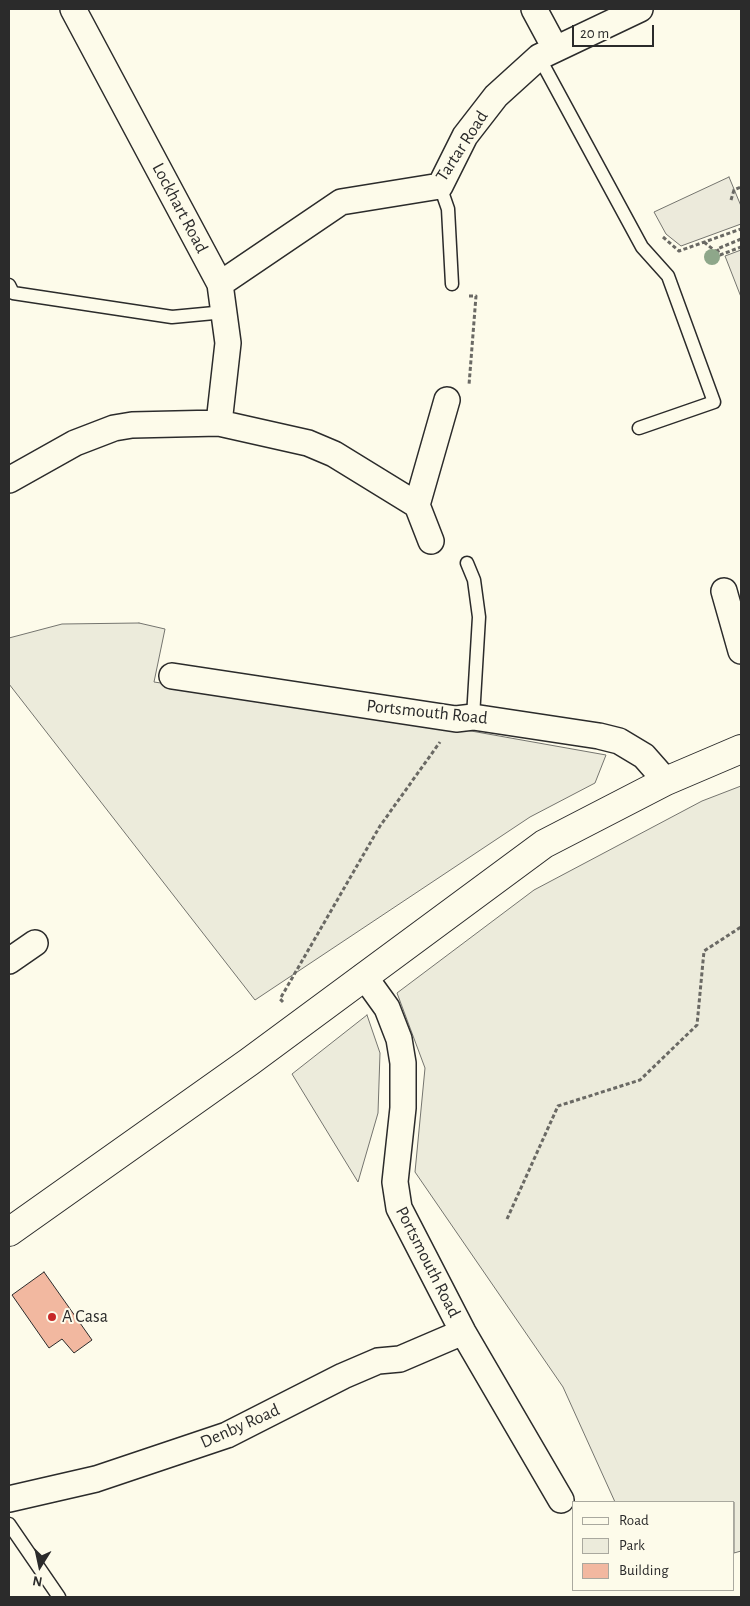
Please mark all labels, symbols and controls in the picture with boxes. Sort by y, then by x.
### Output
scale bar [575,15,658,47]
text: 20 m [580,26,609,41]
street label: Tartar Road [431,107,493,185]
street label: Lockhart Road [147,159,213,257]
street label: Portsmouth Road [365,695,489,729]
street label: Portsmouth Road [391,1203,465,1321]
place label: A Casa [62,1306,108,1328]
marker: A Casa [46,1311,58,1323]
street label: Denby Road [197,1399,283,1453]
legend [572,1501,735,1591]
text: Road [619,1513,649,1528]
text: Park [619,1538,645,1553]
north arrow [15,1541,65,1591]
text: Building [619,1563,669,1578]
text: N [31,1573,43,1589]

